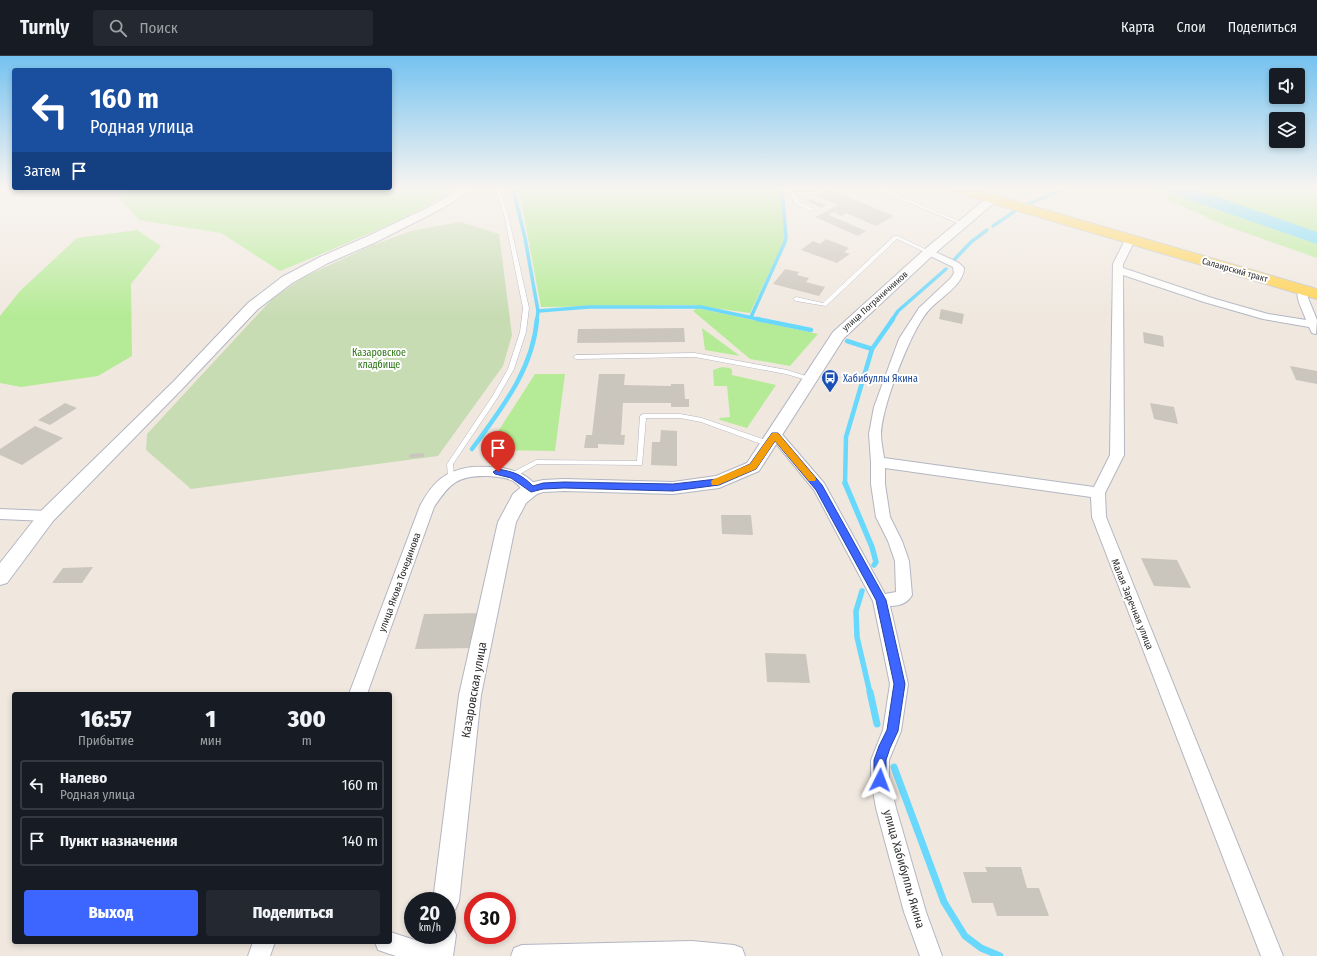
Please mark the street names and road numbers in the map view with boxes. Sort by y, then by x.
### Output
street label: Салаирский тракт [1201,256,1269,284]
street label: улица Пограничников [840,269,910,333]
street label: улица Якова Точединова [376,531,424,634]
street label: Малая Заречная улица [1108,557,1156,652]
street label: Казаровская улица [459,641,489,739]
street label: улица Хабибуллы Якина [880,808,928,930]

